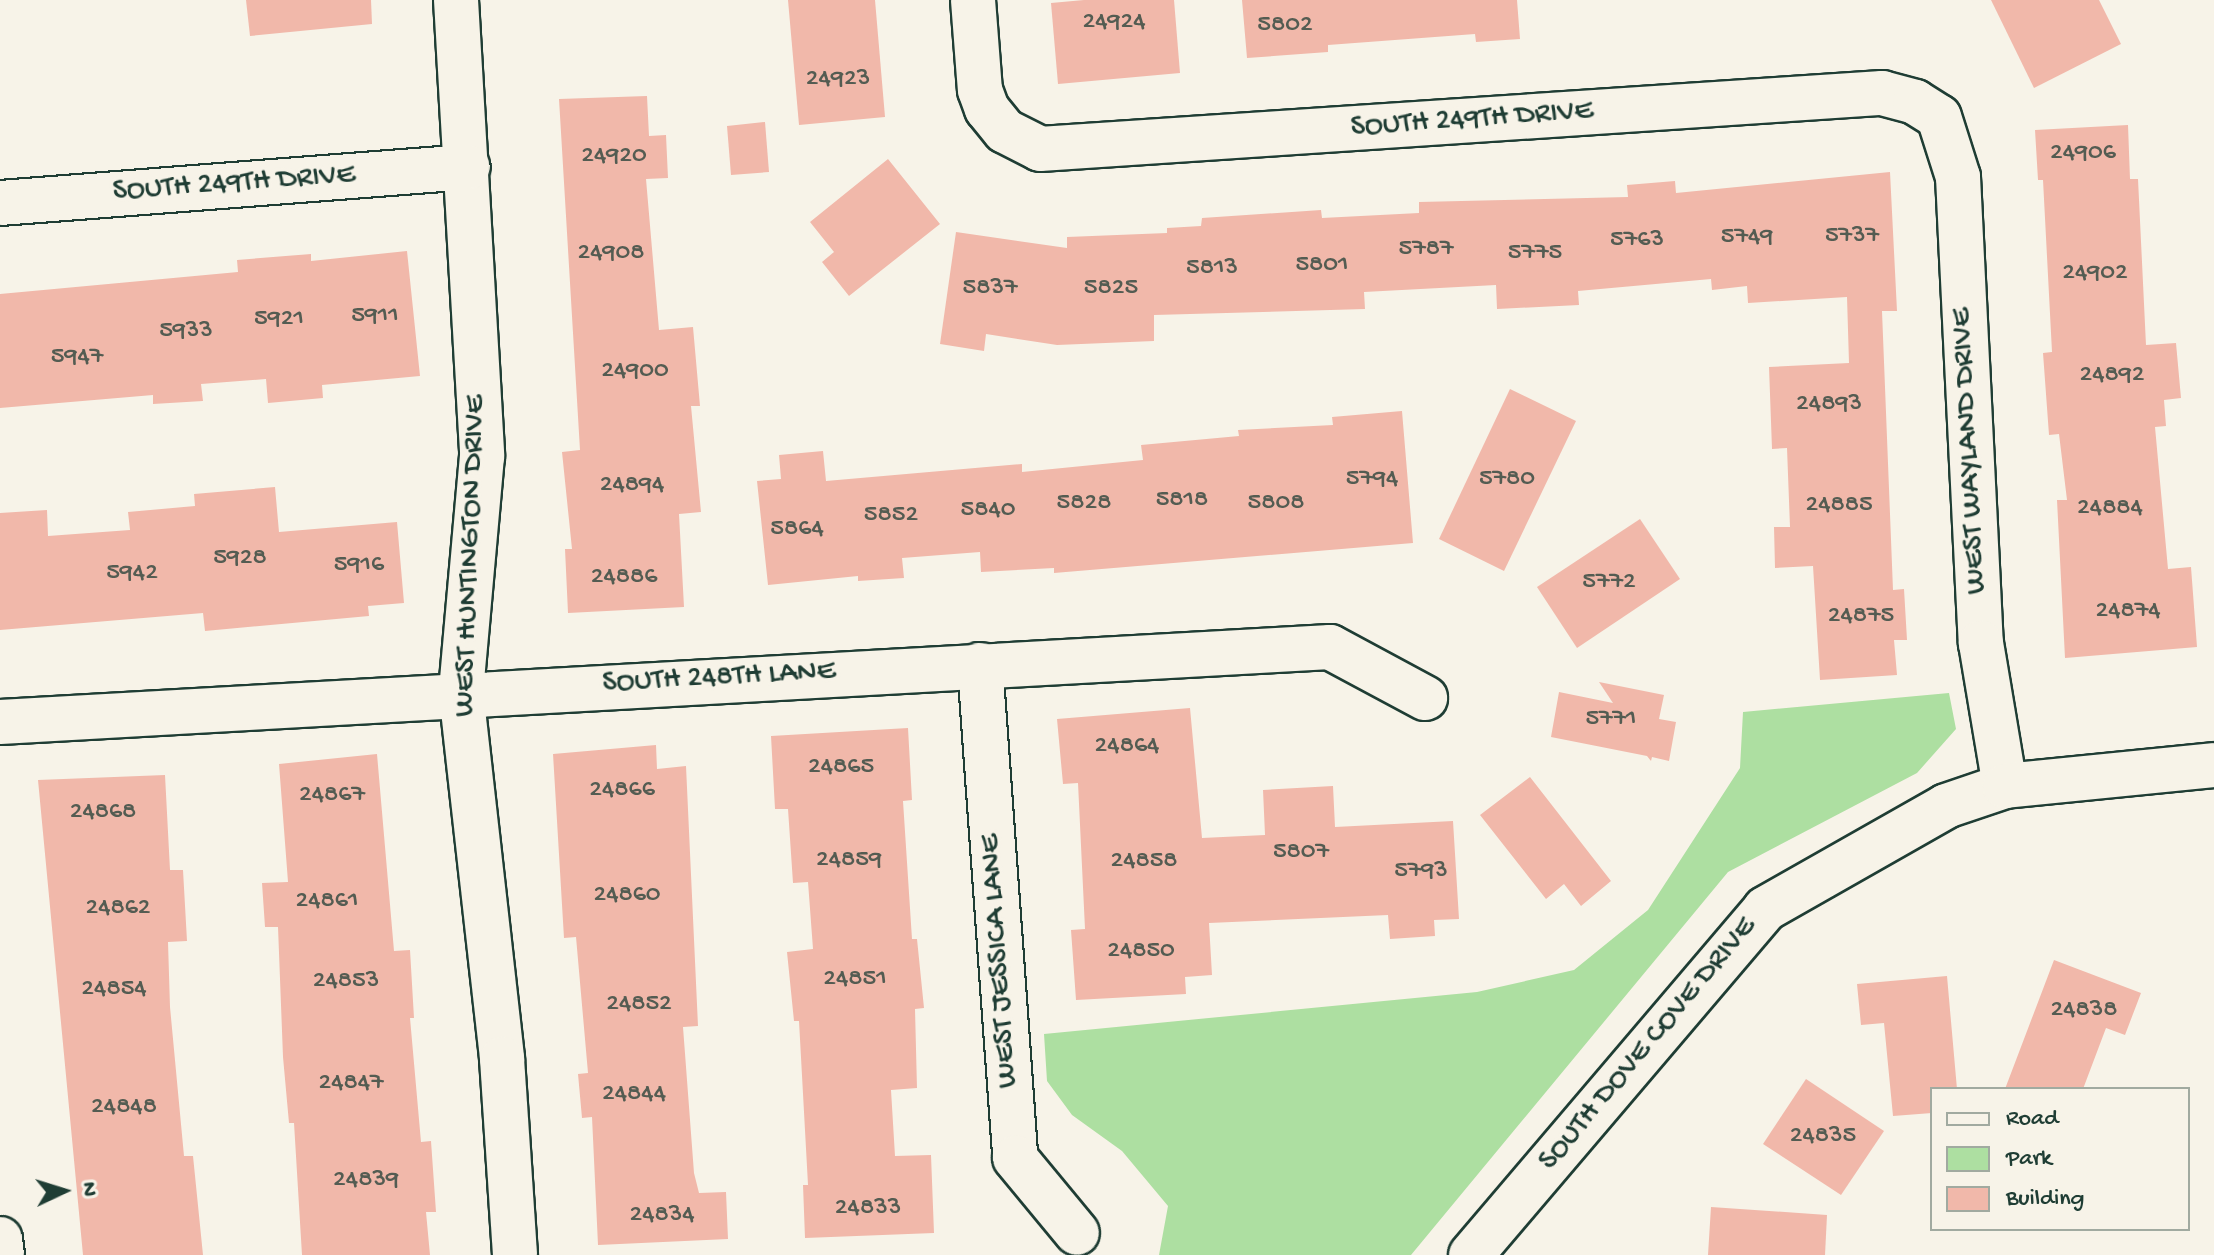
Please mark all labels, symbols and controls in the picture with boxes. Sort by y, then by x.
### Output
house number: 24924 [1082,7,1146,39]
house number: 5802 [1257,10,1313,42]
house number: 24923 [806,64,870,96]
street label: SOUTH 249TH DRIVE [1350,95,1594,147]
house number: 24906 [2050,138,2116,170]
house number: 24920 [581,141,647,173]
street label: SOUTH 249TH DRIVE [112,159,356,211]
house number: 5737 [1825,221,1879,253]
house number: 5749 [1721,222,1773,254]
house number: 5763 [1610,225,1664,257]
house number: 5787 [1399,234,1453,266]
house number: 24908 [577,238,645,270]
house number: 5775 [1508,238,1562,270]
house number: 5801 [1295,250,1349,282]
house number: 5813 [1186,253,1238,285]
house number: 24902 [2062,258,2128,290]
house number: 5837 [963,273,1017,305]
house number: 5825 [1084,273,1138,305]
house number: 5911 [351,301,399,333]
house number: 5921 [254,304,304,336]
street label: WEST WAYLAND DRIVE [1946,307,1996,595]
house number: 5933 [159,316,213,348]
house number: 5947 [51,342,103,374]
house number: 24900 [601,356,669,388]
house number: 24892 [2079,360,2145,392]
house number: 24893 [1796,389,1862,421]
street label: WEST HUNTINGTON DRIVE [448,394,496,718]
house number: 5794 [1346,464,1398,496]
house number: 5780 [1479,464,1535,496]
house number: 24894 [600,470,664,502]
house number: 5818 [1156,485,1208,517]
house number: 5828 [1057,488,1111,520]
house number: 5808 [1248,488,1304,520]
house number: 24885 [1805,490,1873,522]
house number: 24884 [2077,493,2143,525]
house number: 5840 [961,495,1015,527]
house number: 5852 [864,500,918,532]
house number: 5864 [770,514,824,546]
house number: 5928 [213,543,267,575]
house number: 5916 [334,550,384,582]
house number: 5942 [106,558,158,590]
house number: 24886 [591,562,657,594]
house number: 5772 [1582,567,1636,599]
house number: 24874 [2095,596,2161,628]
house number: 24875 [1828,601,1894,633]
street label: SOUTH 248TH LANE [602,655,836,703]
house number: 5771 [1585,704,1637,736]
house number: 24864 [1095,731,1159,763]
house number: 24865 [808,752,874,784]
house number: 24866 [589,775,655,807]
house number: 24867 [299,780,365,812]
house number: 24868 [70,797,136,829]
street label: WEST JESSICA LANE [974,833,1028,1089]
house number: 5807 [1273,837,1329,869]
house number: 24859 [816,845,882,877]
house number: 24858 [1110,846,1178,878]
house number: 5793 [1394,856,1448,888]
house number: 24860 [593,880,661,912]
house number: 24861 [296,886,358,918]
house number: 24862 [85,893,151,925]
street label: SOUTH DOVE COVE DRIVE [1532,911,1766,1179]
house number: 24850 [1107,936,1175,968]
house number: 24851 [823,964,887,996]
house number: 24853 [313,966,379,998]
house number: 24854 [81,974,147,1006]
house number: 24852 [606,989,672,1021]
house number: 24838 [2050,995,2118,1027]
house number: 24847 [318,1068,384,1100]
house number: 24844 [602,1079,666,1111]
legend [1930,1087,2190,1231]
house number: 24848 [91,1092,157,1124]
text: Road [2006,1105,2058,1134]
house number: 24835 [1790,1121,1856,1153]
text: Park [2006,1145,2052,1174]
north arrow [24,1151,104,1231]
house number: 24839 [333,1165,399,1197]
text: N [74,1181,101,1197]
text: Building [2006,1185,2084,1214]
house number: 24833 [835,1193,901,1225]
house number: 24834 [629,1200,695,1232]

